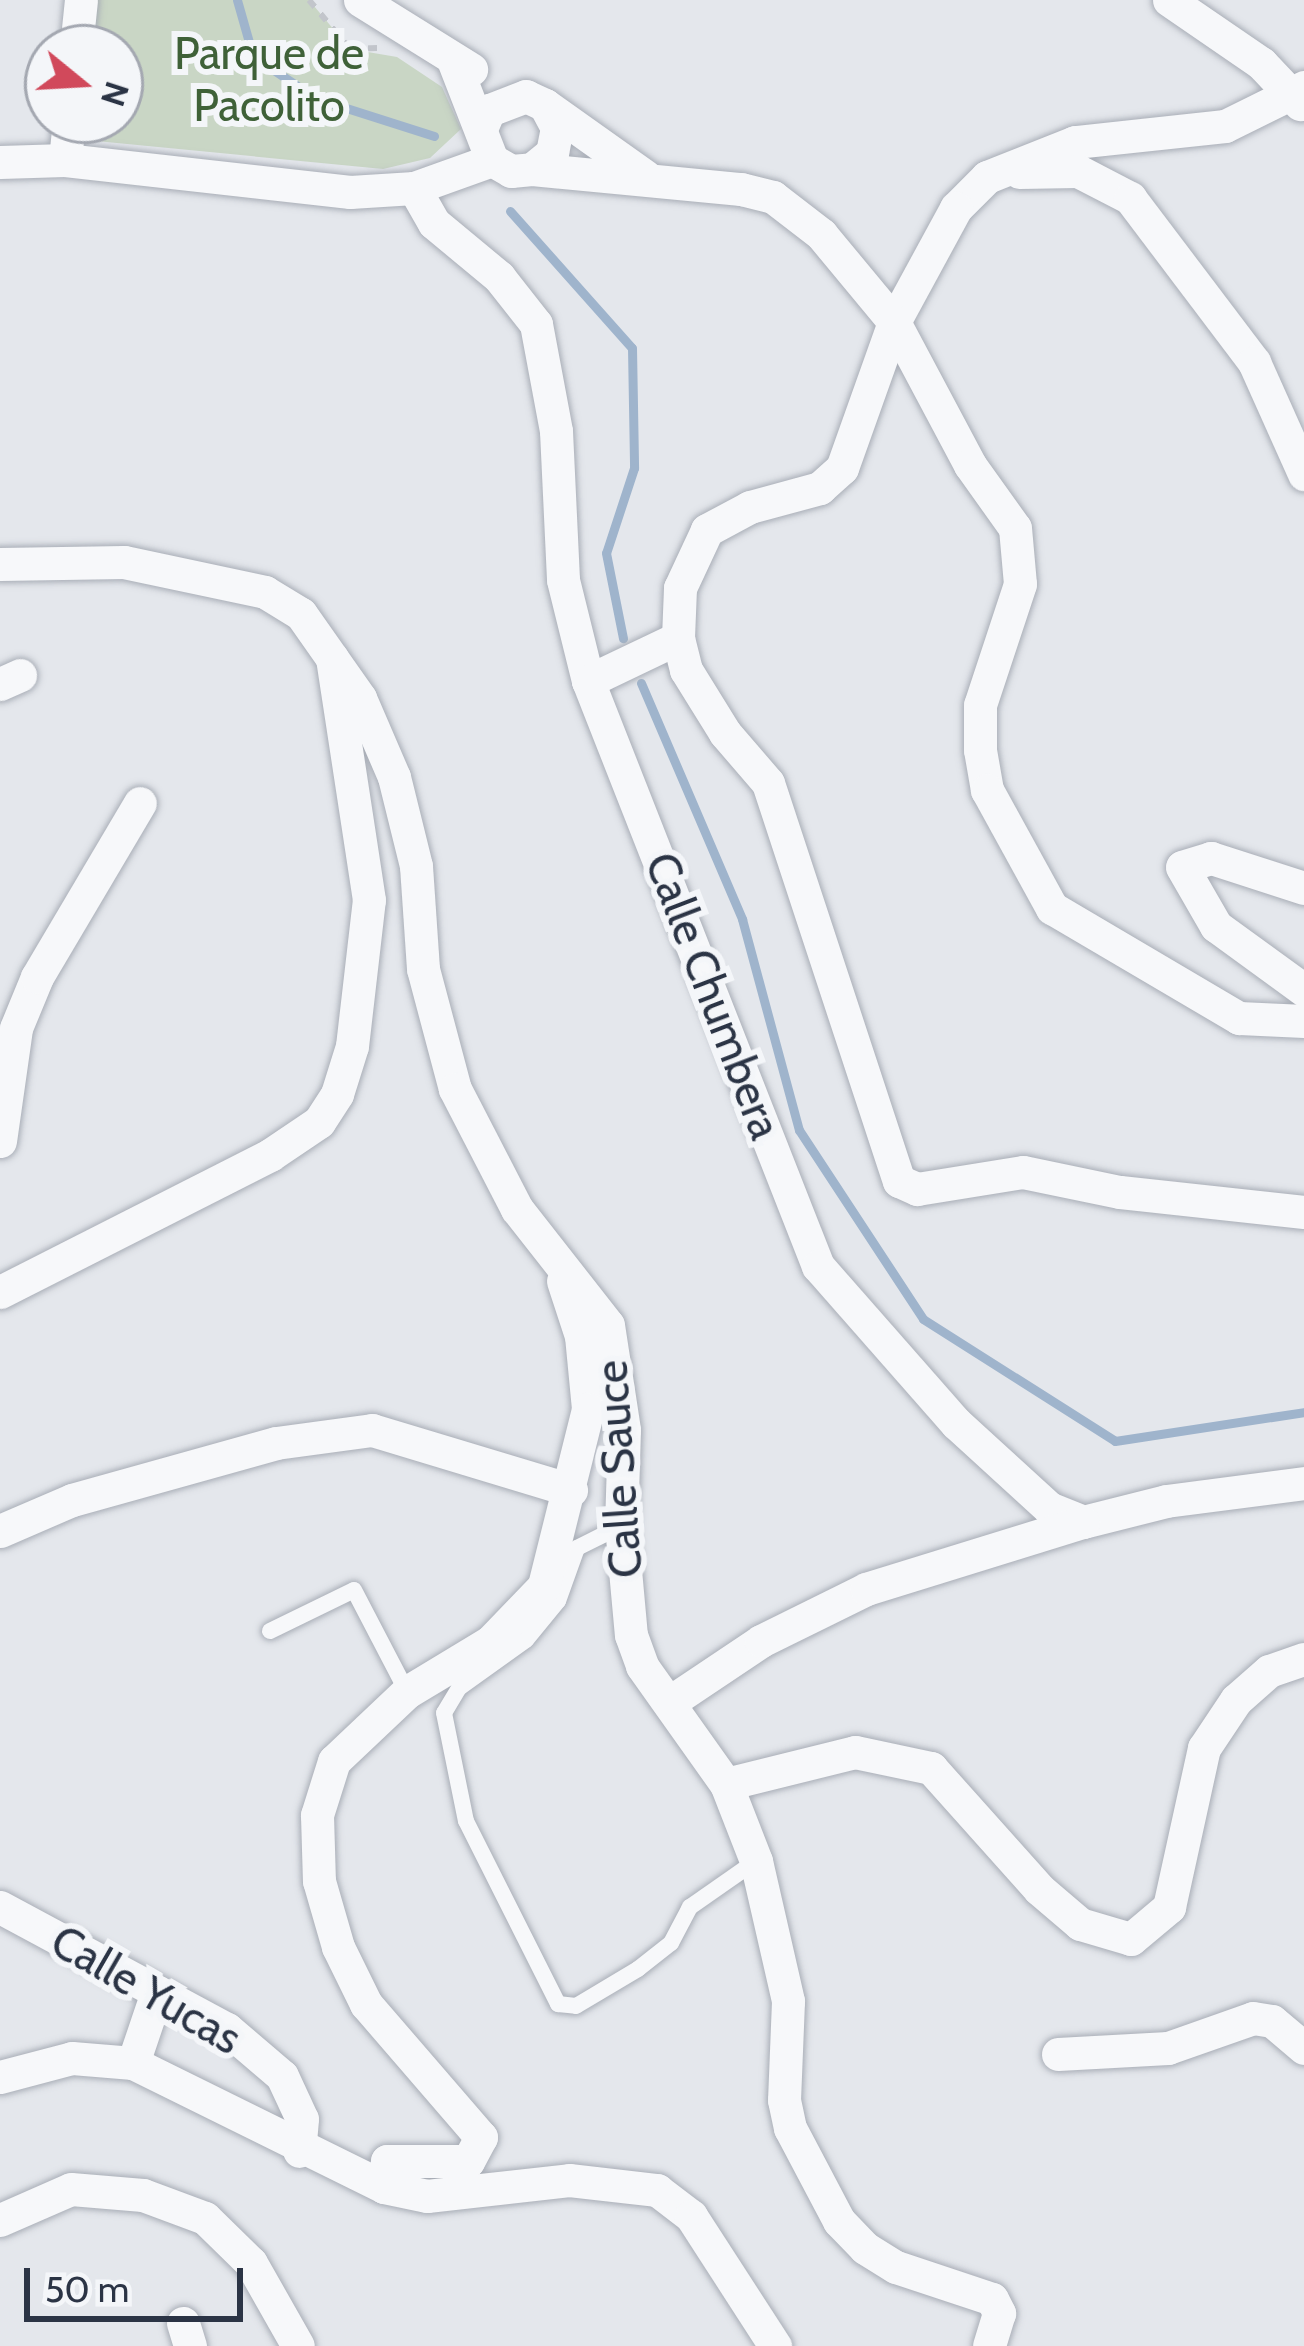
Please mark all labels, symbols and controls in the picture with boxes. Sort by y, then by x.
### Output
north arrow [24,24,144,144]
park label: Parque de Pacolito [174,27,364,133]
text: N [93,77,138,111]
street label: Calle Chumbera [634,845,792,1147]
street label: Calle Sauce [584,1358,654,1580]
street label: Calle Yucas [41,1914,251,2066]
scale bar [30,2244,249,2318]
text: 50 m [45,2267,129,2311]

